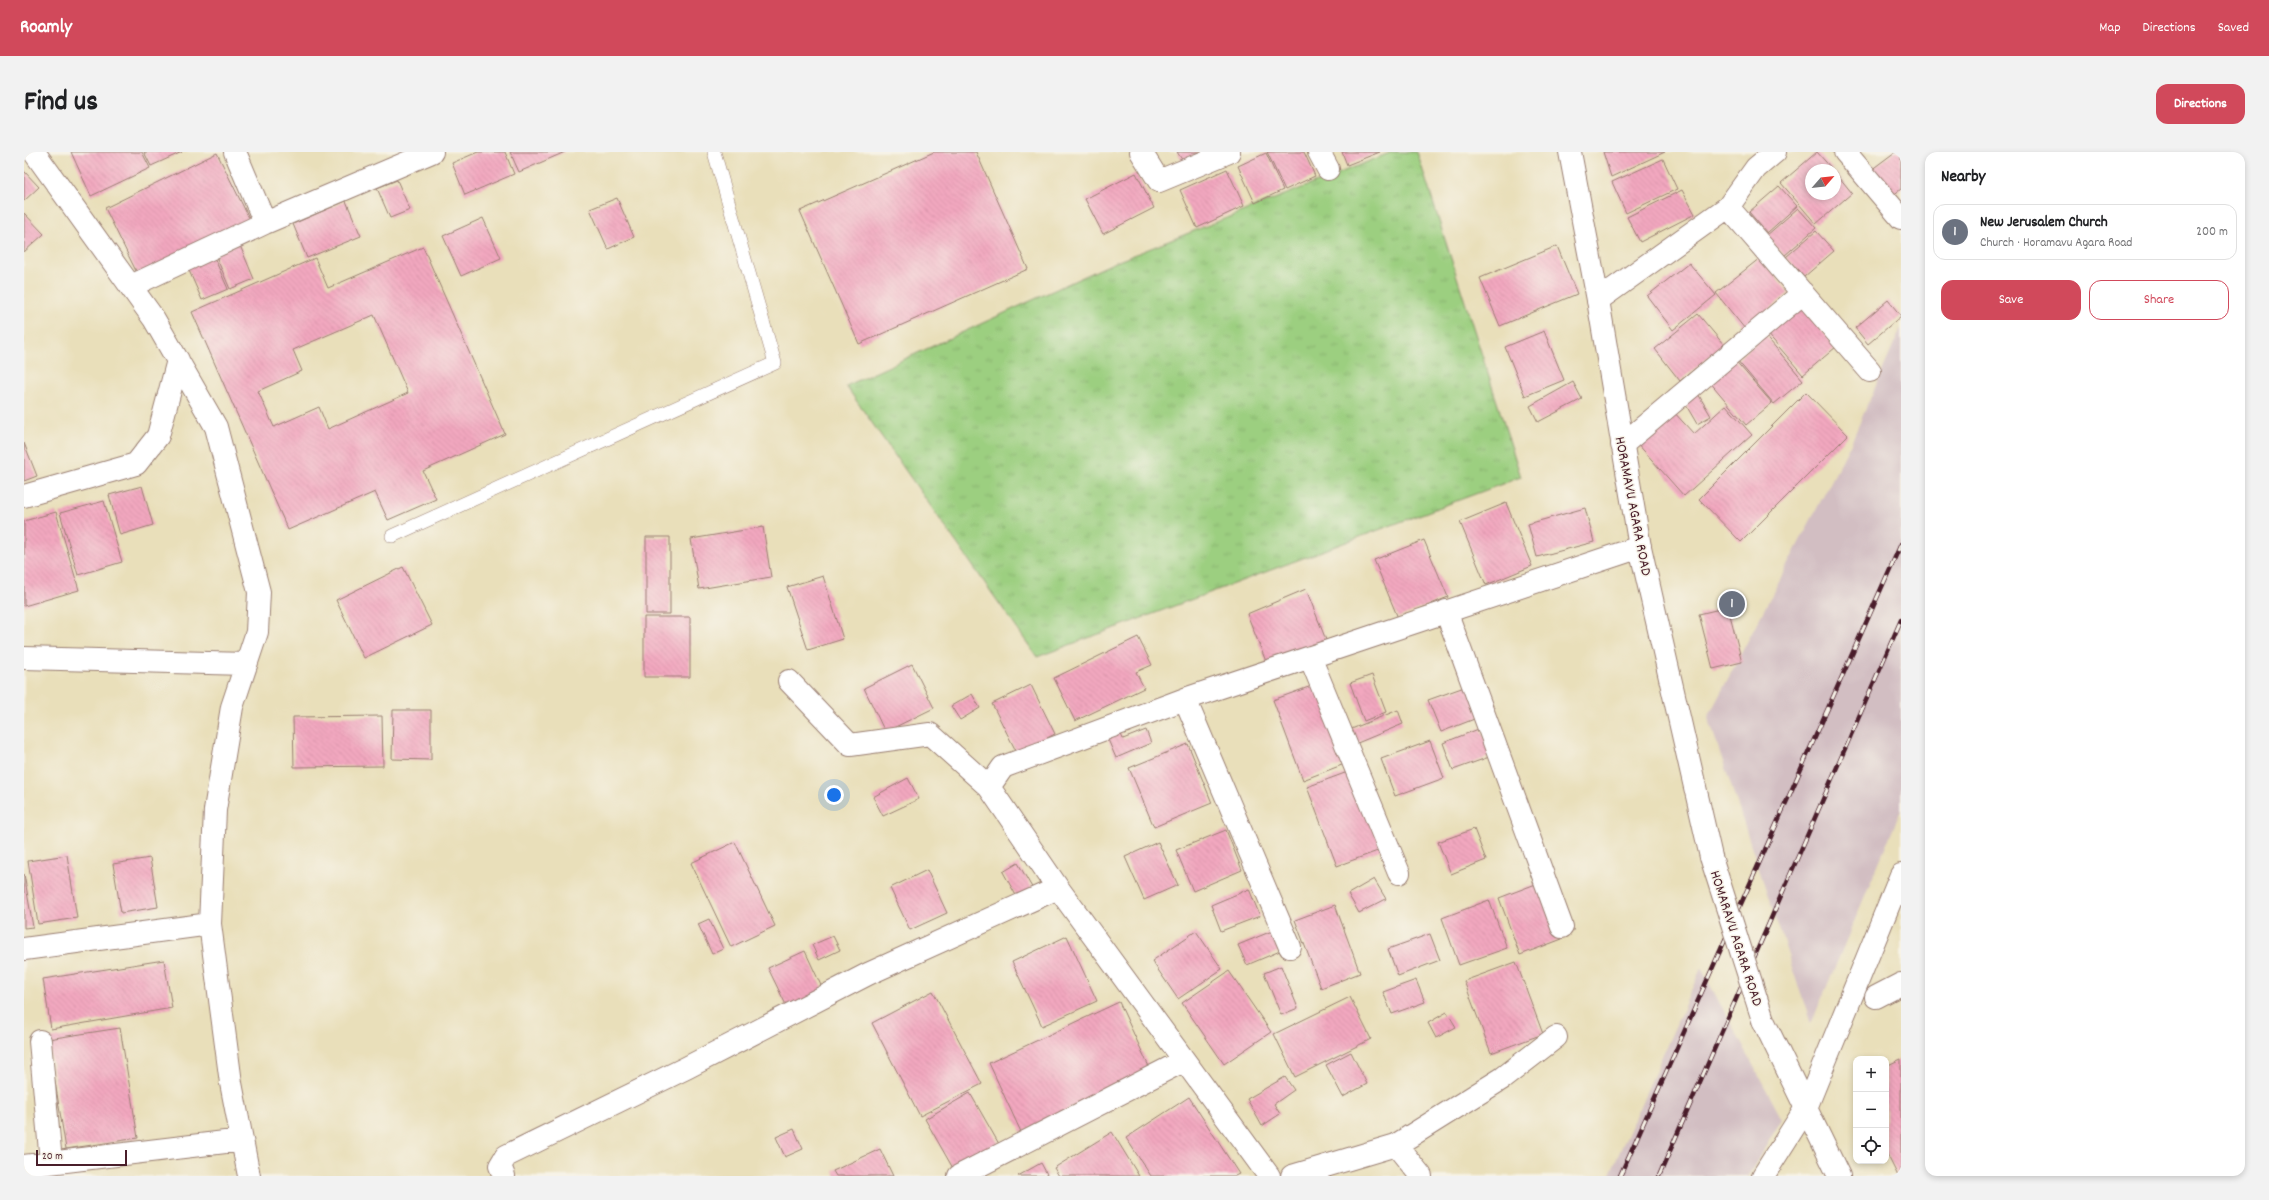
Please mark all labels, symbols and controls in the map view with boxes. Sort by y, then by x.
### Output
text: Roamly [20,15,72,42]
text: Map [2099,18,2121,38]
text: Directions [2143,18,2196,38]
text: Saved [2218,18,2249,38]
text: Find us [24,84,98,124]
button: Directions [2156,84,2245,124]
north arrow [1805,164,1841,200]
text: Nearby [1941,166,1985,190]
text: New Jerusalem Church [1980,212,2108,234]
text: 1 [1954,223,1956,242]
text: 200 m [2196,223,2228,242]
text: Church · Horamavu Agara Road [1980,234,2132,253]
button: Save [1941,280,2081,320]
button: Share [2089,280,2229,320]
street label: HORAMAVU AGARA ROAD [1608,435,1656,578]
pin: 1 [1719,589,1745,619]
your location [824,785,844,805]
street label: HOMARAVU AGARA ROAD [1703,868,1767,1009]
map controls [1853,1056,1889,1164]
button: + [1853,1056,1889,1092]
button: − [1853,1092,1889,1128]
button: locate [1853,1128,1889,1164]
scale bar [36,1148,127,1167]
text: 20 m [42,1149,63,1165]

